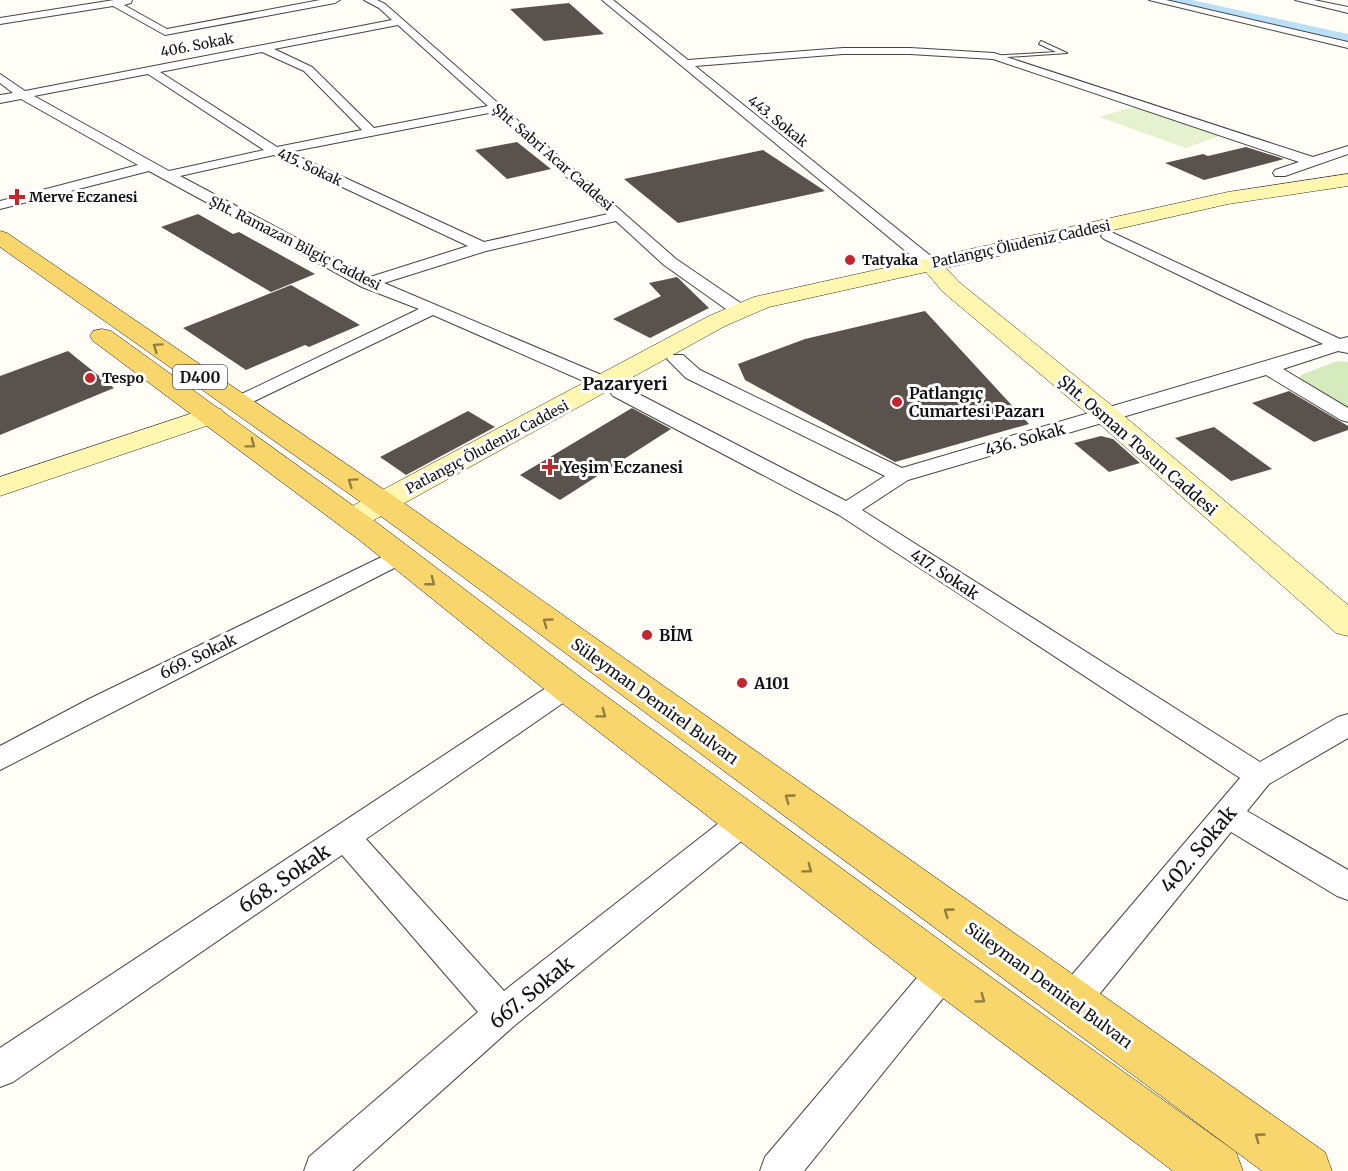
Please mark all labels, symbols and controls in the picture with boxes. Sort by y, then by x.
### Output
street label: 406. Sokak [159,29,235,61]
street label: 443. Sokak [744,91,812,151]
street label: Şht. Sabri Acar Caddesi [489,100,618,215]
street label: 415. Sokak [275,144,345,190]
place label: Merve Eczanesi [29,188,138,206]
marker: Merve Eczanesi [10,190,24,204]
street label: Şht. Ramazan Bilgiç Caddesi [206,192,384,294]
street label: Patlangıç Öludeniz Caddesi [930,216,1112,272]
place label: Tatyaka [862,251,918,269]
marker: Tatyaka [843,253,857,267]
one-way arrow [153,343,164,354]
road number: D400 [173,365,227,389]
place label: Tespo [102,369,144,387]
street label: Şht. Osman Tosun Caddesi [1054,370,1222,520]
marker: Tespo [83,371,97,385]
district label: Pazaryeri [582,372,668,395]
place label: Patlangıç Cumartesi Pazarı [909,383,1045,421]
marker: Patlangıç Cumartesi Pazarı [890,395,904,409]
street label: Patlangıç Öludeniz Caddesi [402,396,572,498]
street label: 436. Sokak [983,418,1068,460]
one-way arrow [244,437,255,448]
place label: Yeşim Eczanesi [561,457,684,477]
marker: Yeşim Eczanesi [543,460,557,474]
one-way arrow [347,478,358,489]
street label: 417. Sokak [907,544,984,604]
one-way arrow [424,575,435,586]
one-way arrow [542,618,553,629]
place label: BİM [659,625,693,645]
street label: 669. Sokak [156,628,240,683]
marker: BİM [640,628,654,642]
street label: Süleyman Demirel Bulvarı [567,634,743,768]
place label: A101 [753,673,790,693]
marker: A101 [735,676,749,690]
one-way arrow [596,706,607,717]
one-way arrow [785,794,796,805]
street label: 402. Sokak [1154,800,1242,898]
street label: 668. Sokak [233,838,335,918]
one-way arrow [802,862,813,873]
one-way arrow [943,908,954,919]
street label: Süleyman Demirel Bulvarı [961,918,1137,1052]
street label: 667. Sokak [484,950,578,1034]
one-way arrow [975,991,986,1002]
one-way arrow [1255,1133,1266,1144]

